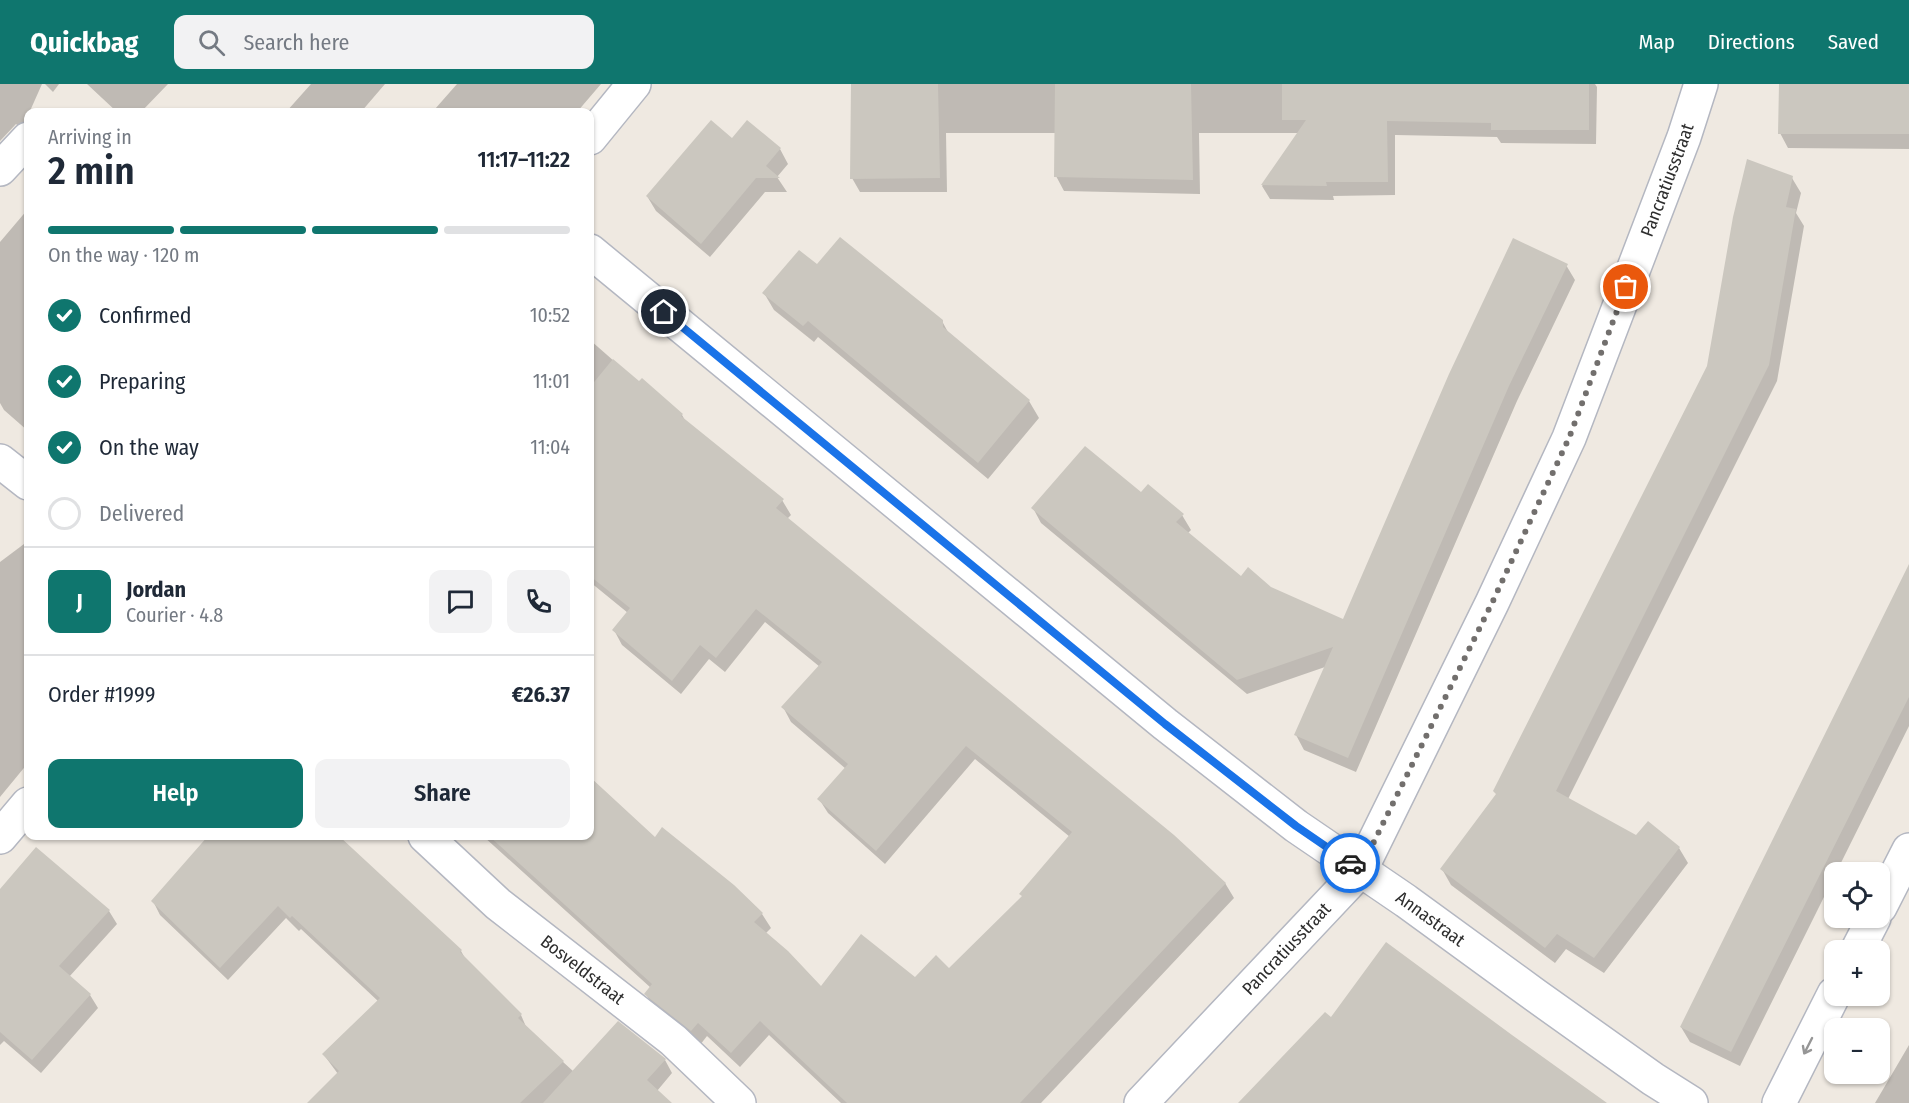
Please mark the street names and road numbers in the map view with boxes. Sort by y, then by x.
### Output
street label: Pancratiusstraat [1636,121,1699,240]
street label: Annastraat [1392,886,1469,951]
street label: Pancratiusstraat [1238,898,1336,1000]
street label: Bosveldstraat [536,930,629,1009]

